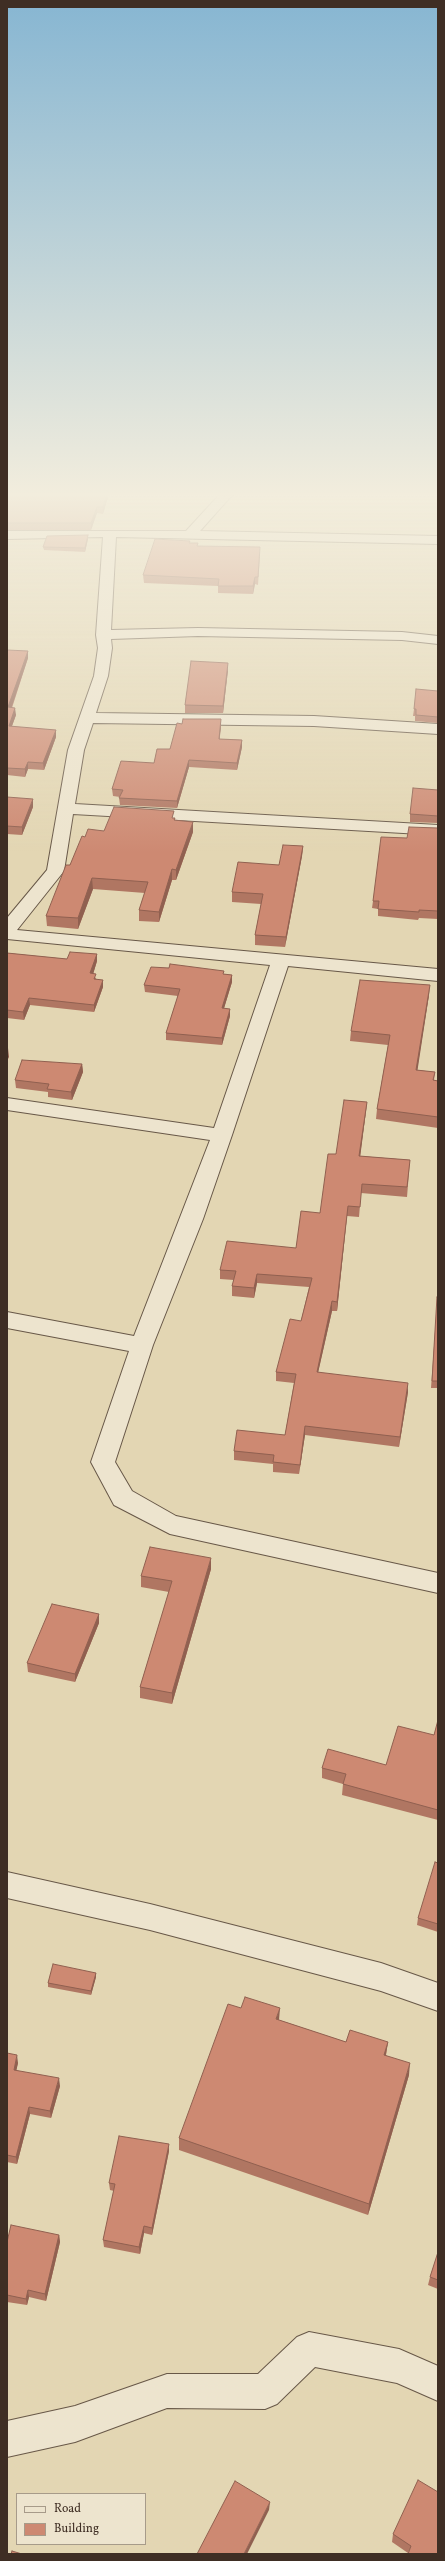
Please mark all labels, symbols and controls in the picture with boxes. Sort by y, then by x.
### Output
legend [16,2493,146,2545]
text: Road [54,2501,81,2517]
text: Building [54,2521,99,2537]

